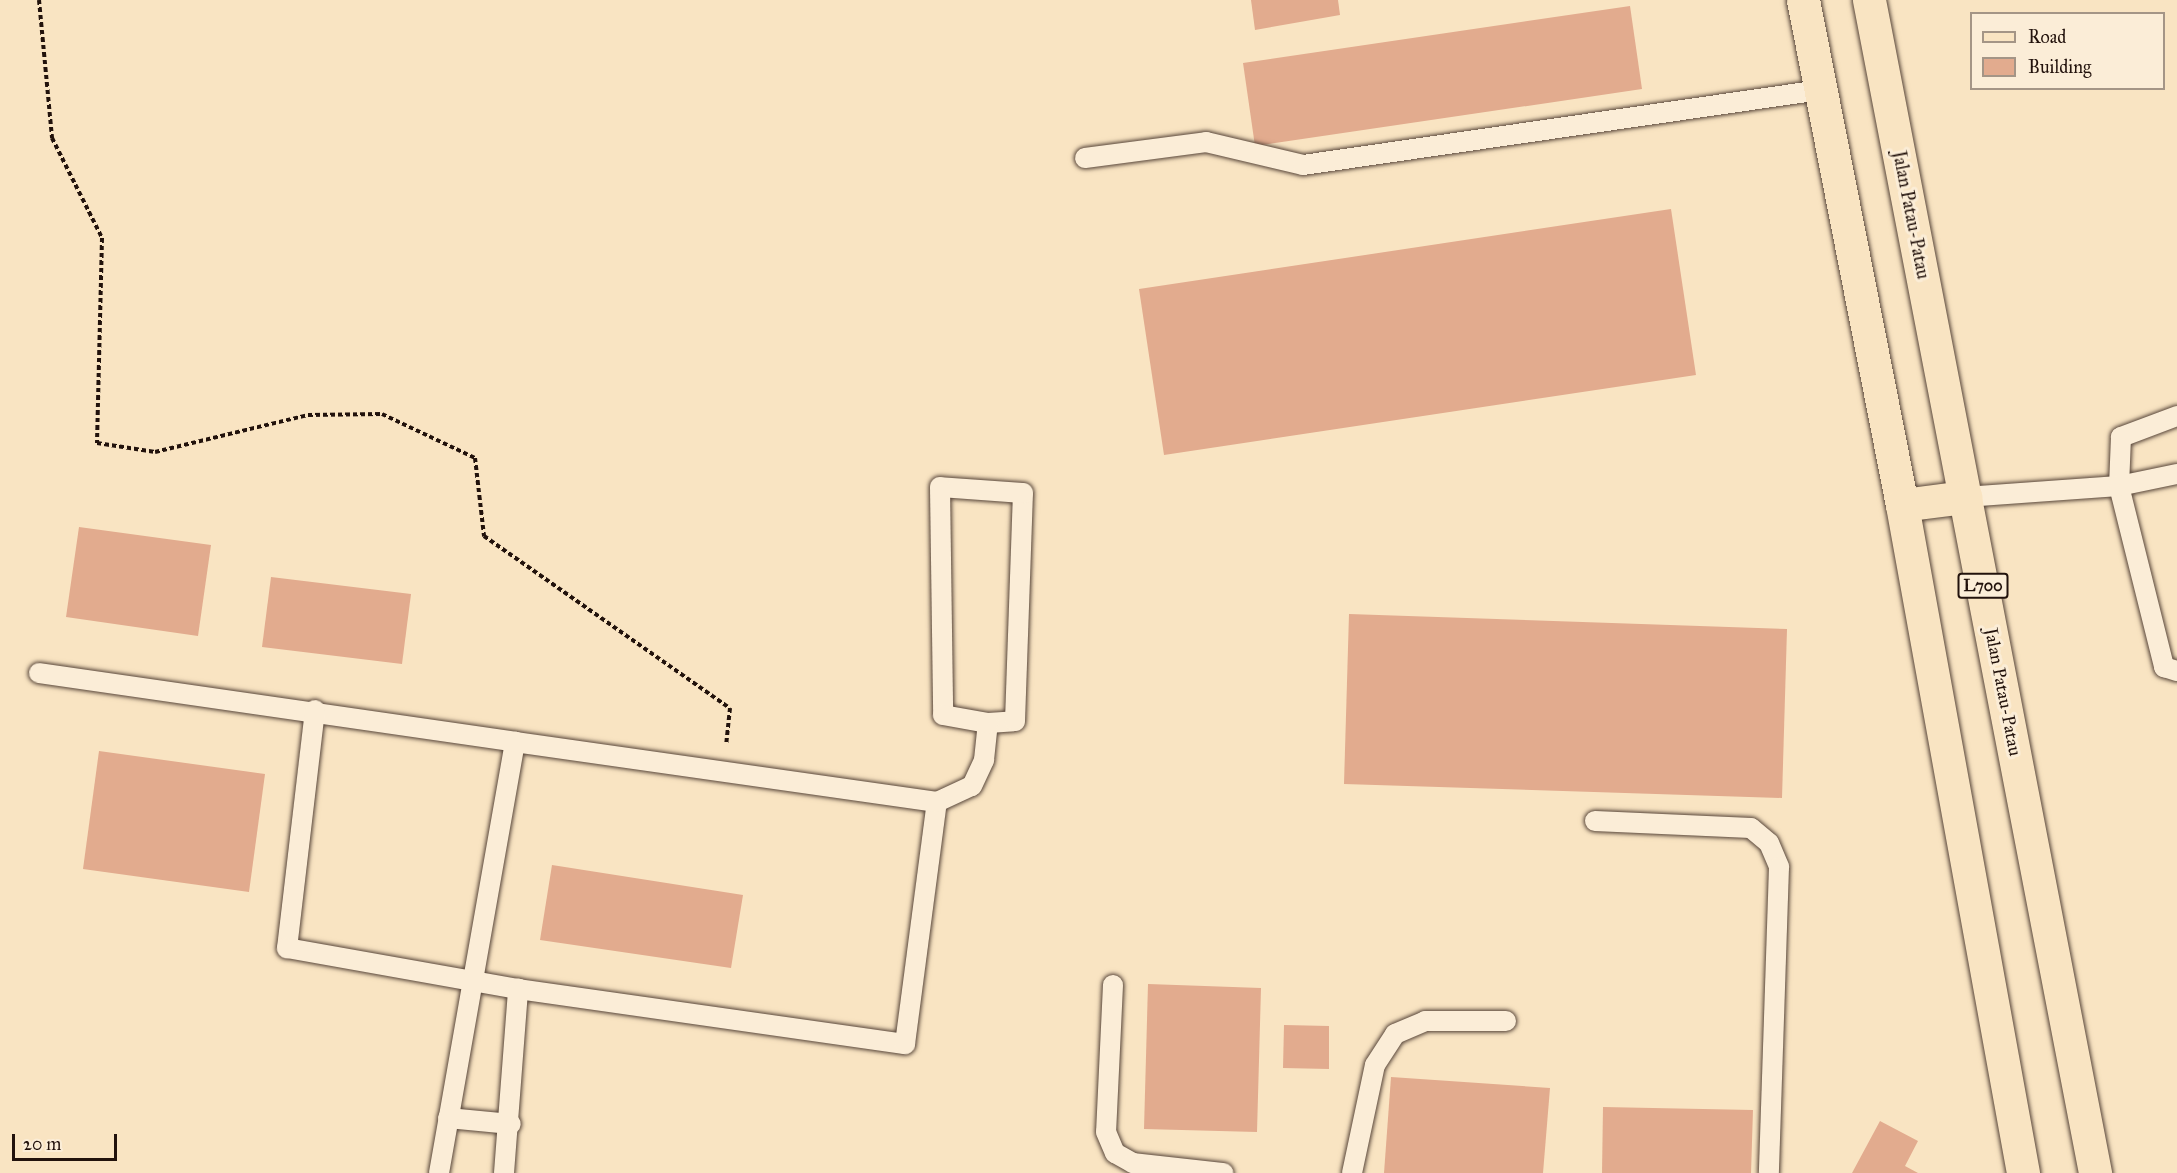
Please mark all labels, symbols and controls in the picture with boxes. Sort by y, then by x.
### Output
legend [1970,12,2165,90]
text: Road [2028,26,2066,48]
text: Building [2028,56,2091,78]
street label: Jalan Patau-Patau [1888,149,1934,281]
road number: L700 [1958,573,2008,599]
street label: Jalan Patau-Patau [1980,626,2026,758]
scale bar [15,1122,120,1160]
text: 20 m [23,1133,61,1155]

